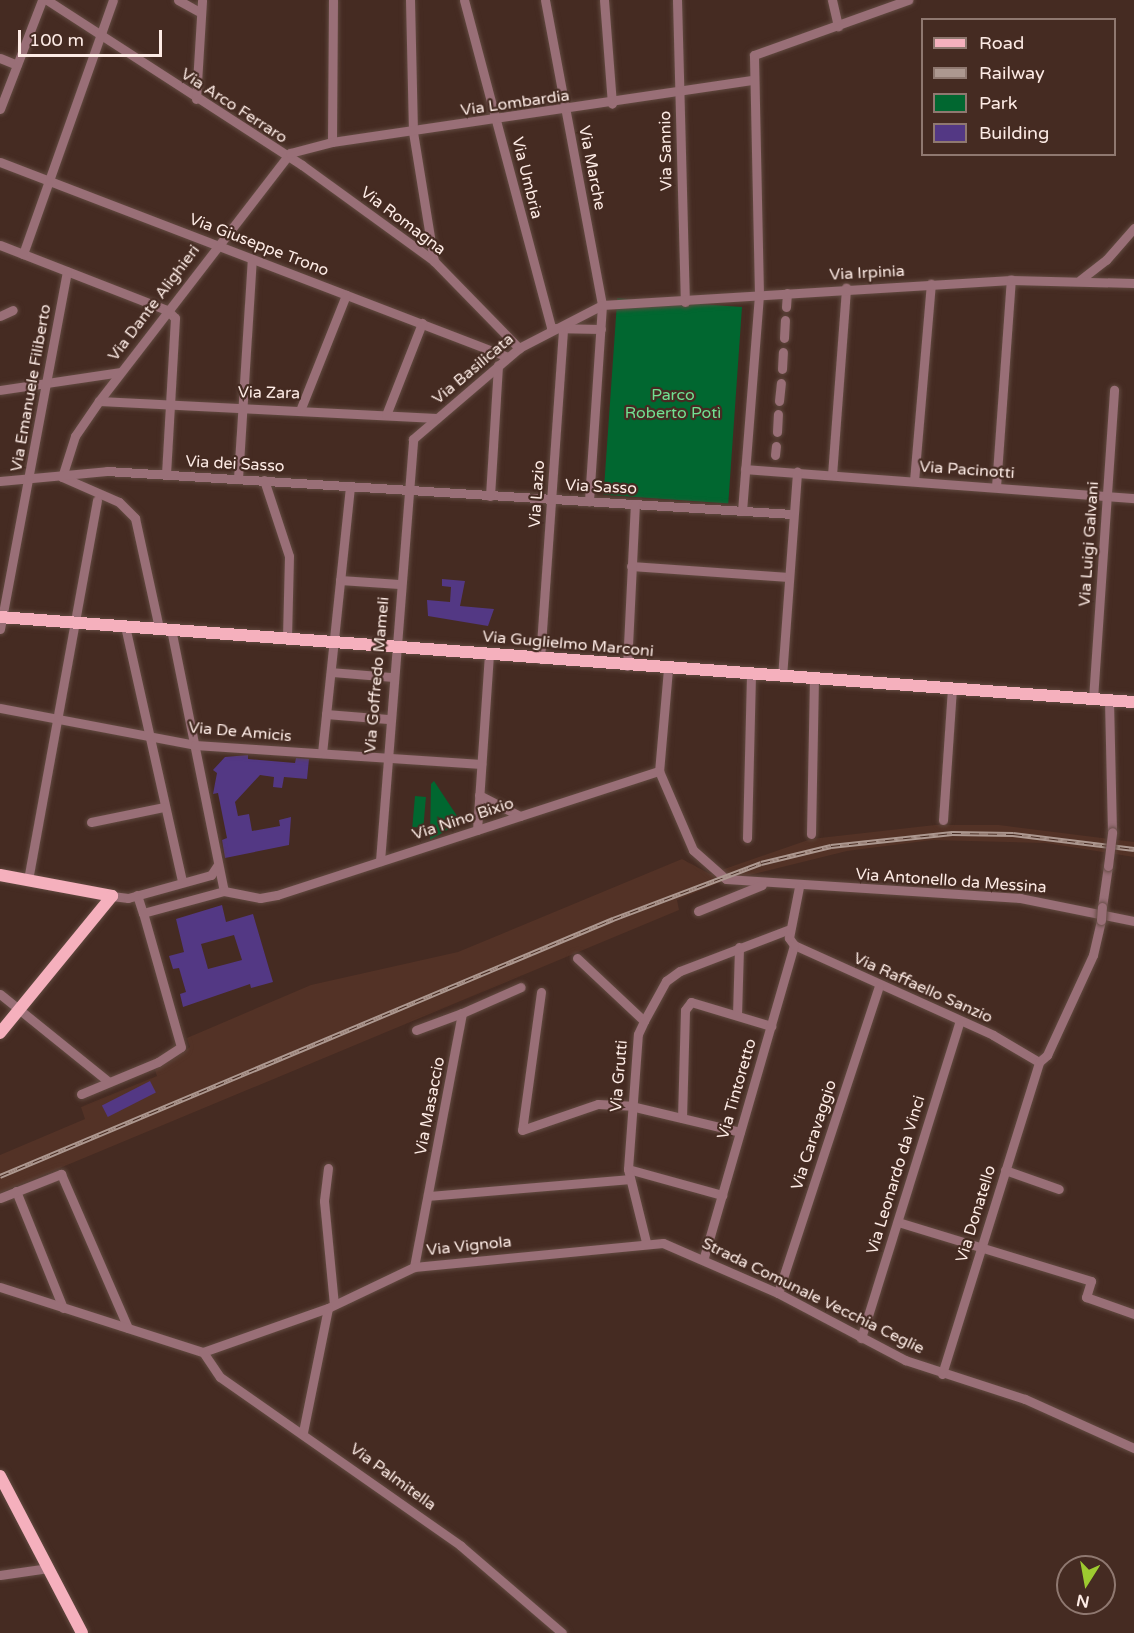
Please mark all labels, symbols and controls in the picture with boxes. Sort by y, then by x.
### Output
scale bar [21,18,165,56]
legend [921,18,1116,156]
text: 100 m [29,29,84,51]
text: Road [979,32,1024,54]
text: Railway [979,62,1045,84]
street label: Via Arco Ferraro [177,64,291,148]
street label: Via Lombardia [459,86,571,120]
text: Park [979,92,1017,114]
street label: Via Sannio [656,111,676,191]
text: Building [979,122,1049,144]
street label: Via Marche [574,124,610,212]
street label: Via Umbria [508,135,546,221]
street label: Via Romagna [357,183,449,259]
street label: Via Giuseppe Trono [187,210,331,280]
street label: Via Dante Alighieri [104,241,204,365]
street label: Via Irpinia [829,261,905,285]
street label: Via Emanuele Filiberto [7,303,55,473]
street label: Via Basilicata [428,329,518,409]
street label: Via Zara [238,383,300,403]
park label: Parco Roberto Potì [625,385,721,423]
street label: Via dei Sasso [185,452,285,476]
street label: Via Pacinotti [919,457,1015,483]
street label: Via Lazio [525,459,549,529]
street label: Via Sasso [565,476,637,498]
street label: Via Luigi Galvani [1075,481,1103,607]
street label: Via Goffredo Mameli [361,596,393,754]
street label: Via Guglielmo Marconi [482,627,654,661]
street label: Via De Amicis [188,718,292,746]
street label: Via Nino Bixio [410,794,516,844]
street label: Via Antonello da Messina [855,865,1047,897]
street label: Via Raffaello Sanzio [850,949,996,1027]
street label: Via Tintoretto [713,1037,761,1141]
street label: Via Grutti [606,1039,632,1113]
street label: Via Masaccio [411,1055,449,1157]
street label: Via Caravaggio [787,1078,841,1192]
street label: Via Leonardo da Vinci [863,1093,929,1257]
street label: Via Donatello [952,1163,1000,1265]
street label: Via Vignola [425,1232,513,1260]
street label: Strada Comunale Vecchia Ceglie [699,1234,927,1358]
street label: Via Palmitella [346,1439,440,1515]
north arrow [1056,1555,1116,1615]
text: N [1075,1590,1091,1612]

